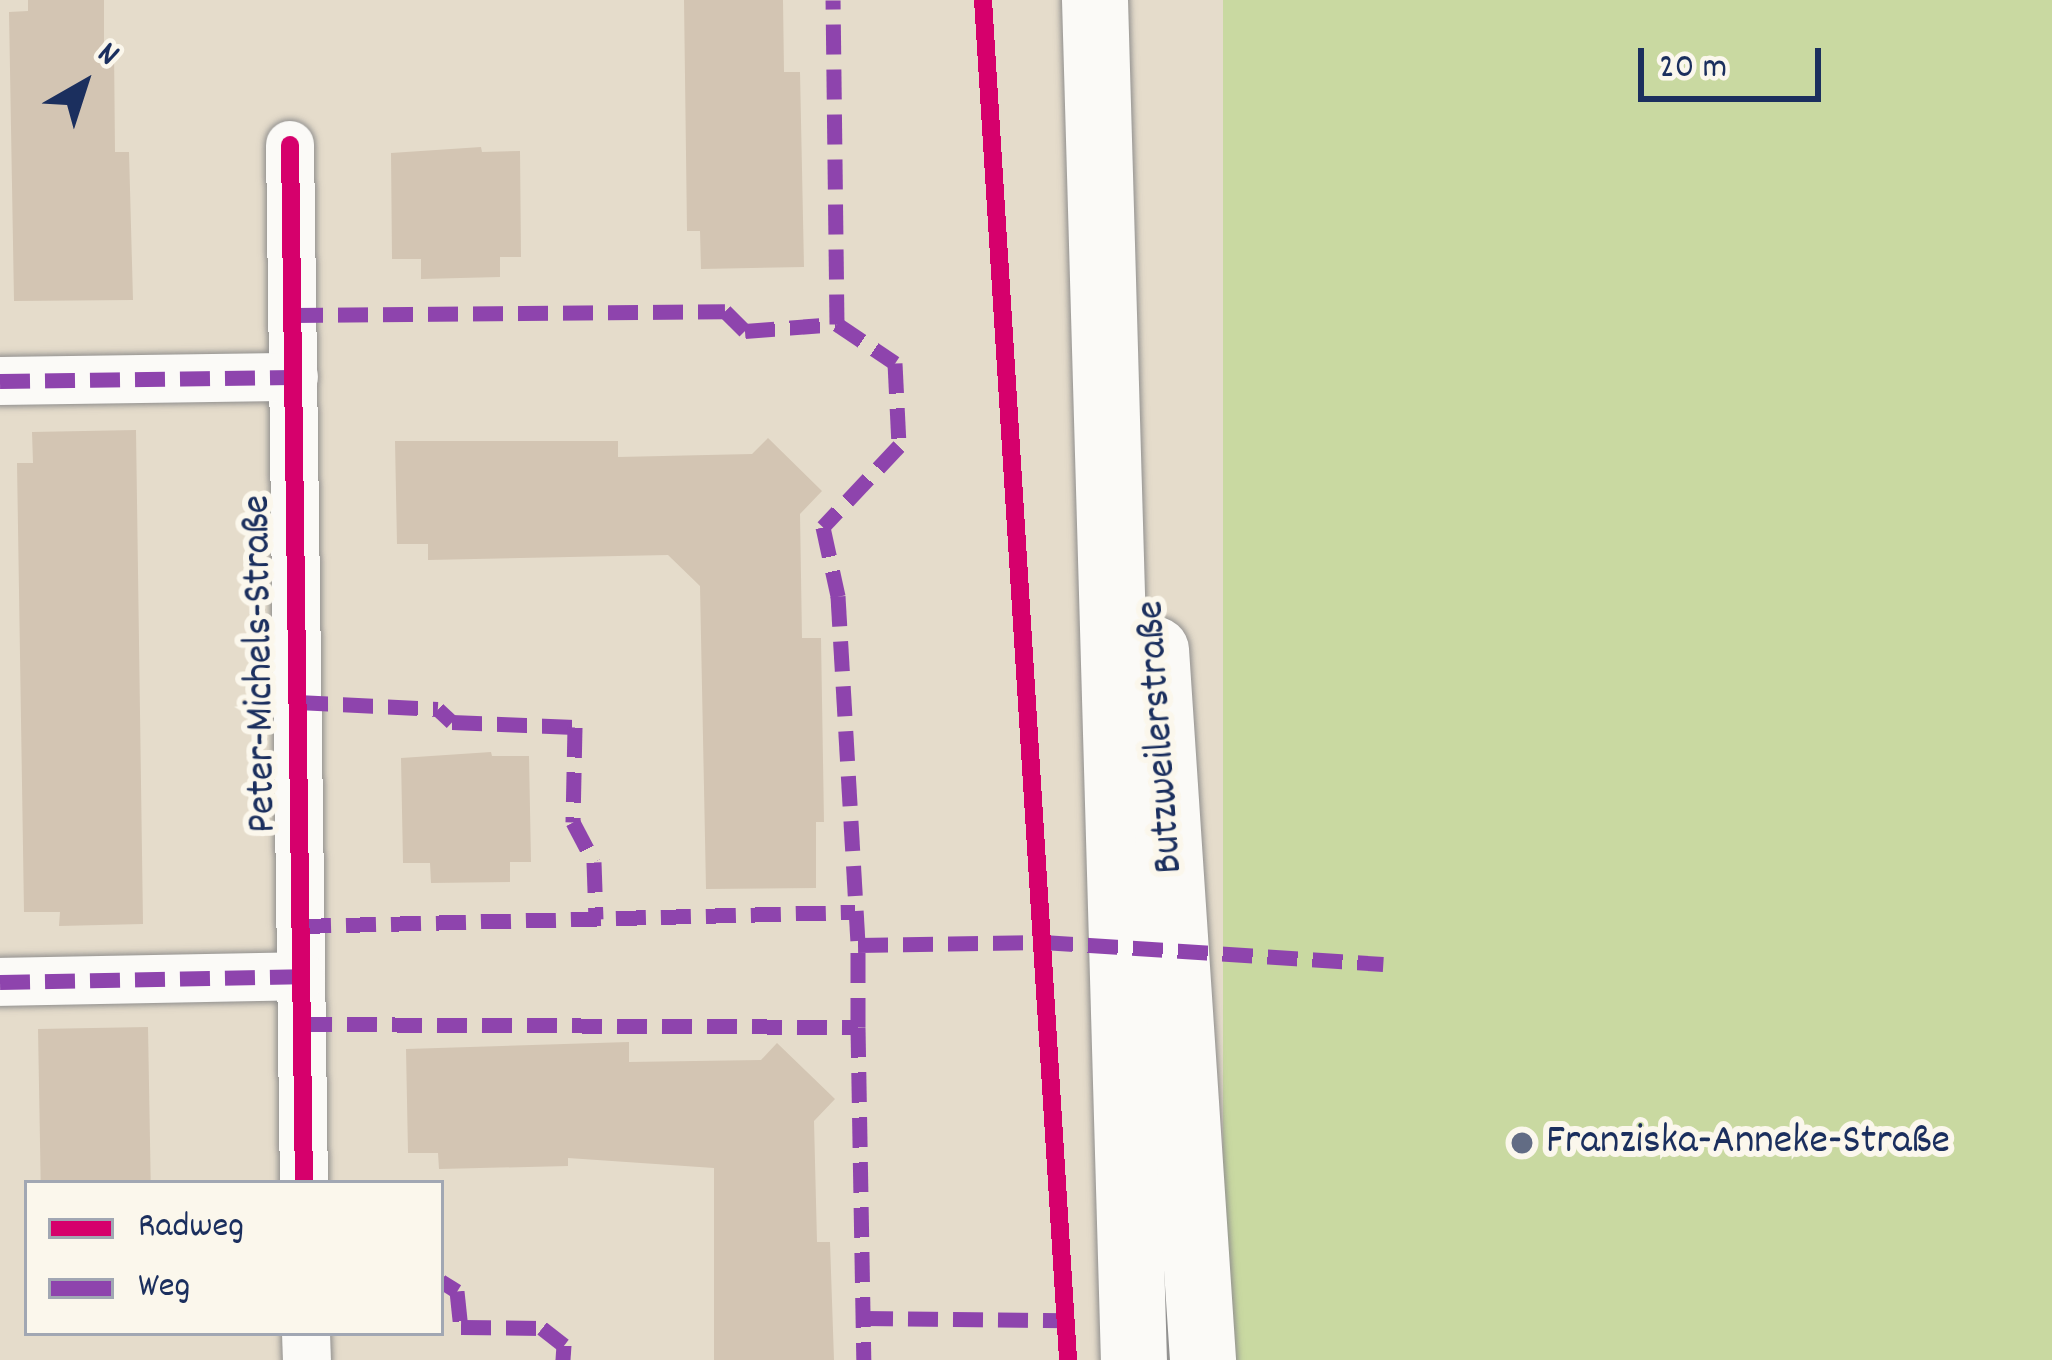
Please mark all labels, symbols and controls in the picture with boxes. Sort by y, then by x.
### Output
north arrow [24,24,144,144]
scale bar [1644,24,1827,98]
text: N [86,32,128,79]
text: 20 m [1659,43,1727,95]
street label: Peter-Michels-Straße [234,495,290,833]
street label: Butzweilerstraße [1127,599,1197,875]
place label: Franziska-Anneke-Straße [1546,1118,1950,1168]
marker: Franziska-Anneke-Straße [1509,1130,1535,1156]
legend [24,1180,444,1336]
text: Radweg [138,1202,244,1254]
text: Weg [138,1262,190,1314]

